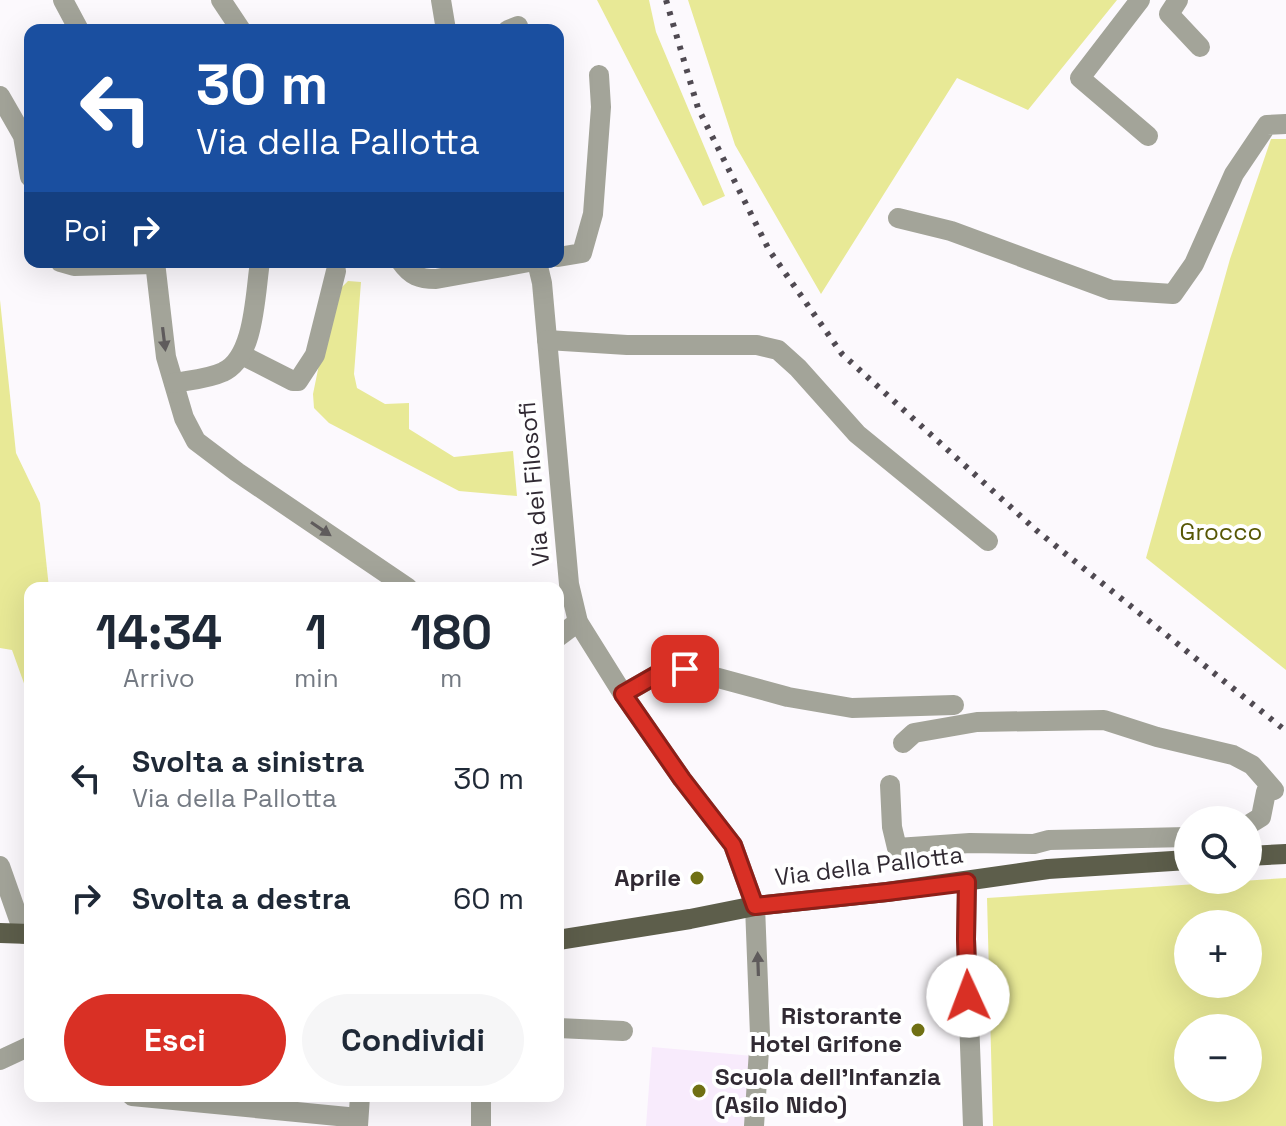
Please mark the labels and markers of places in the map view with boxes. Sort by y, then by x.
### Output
pin [651,635,719,703]
place label: Aprile [614,862,681,893]
marker: Aprile [688,869,706,887]
place label: Ristorante Hotel Grifone [750,1000,902,1059]
marker: Ristorante Hotel Grifone [909,1021,927,1039]
place label: Scuola dell'Infanzia (Asilo Nido) [715,1061,941,1120]
marker: Scuola dell'Infanzia (Asilo Nido) [690,1082,708,1100]

